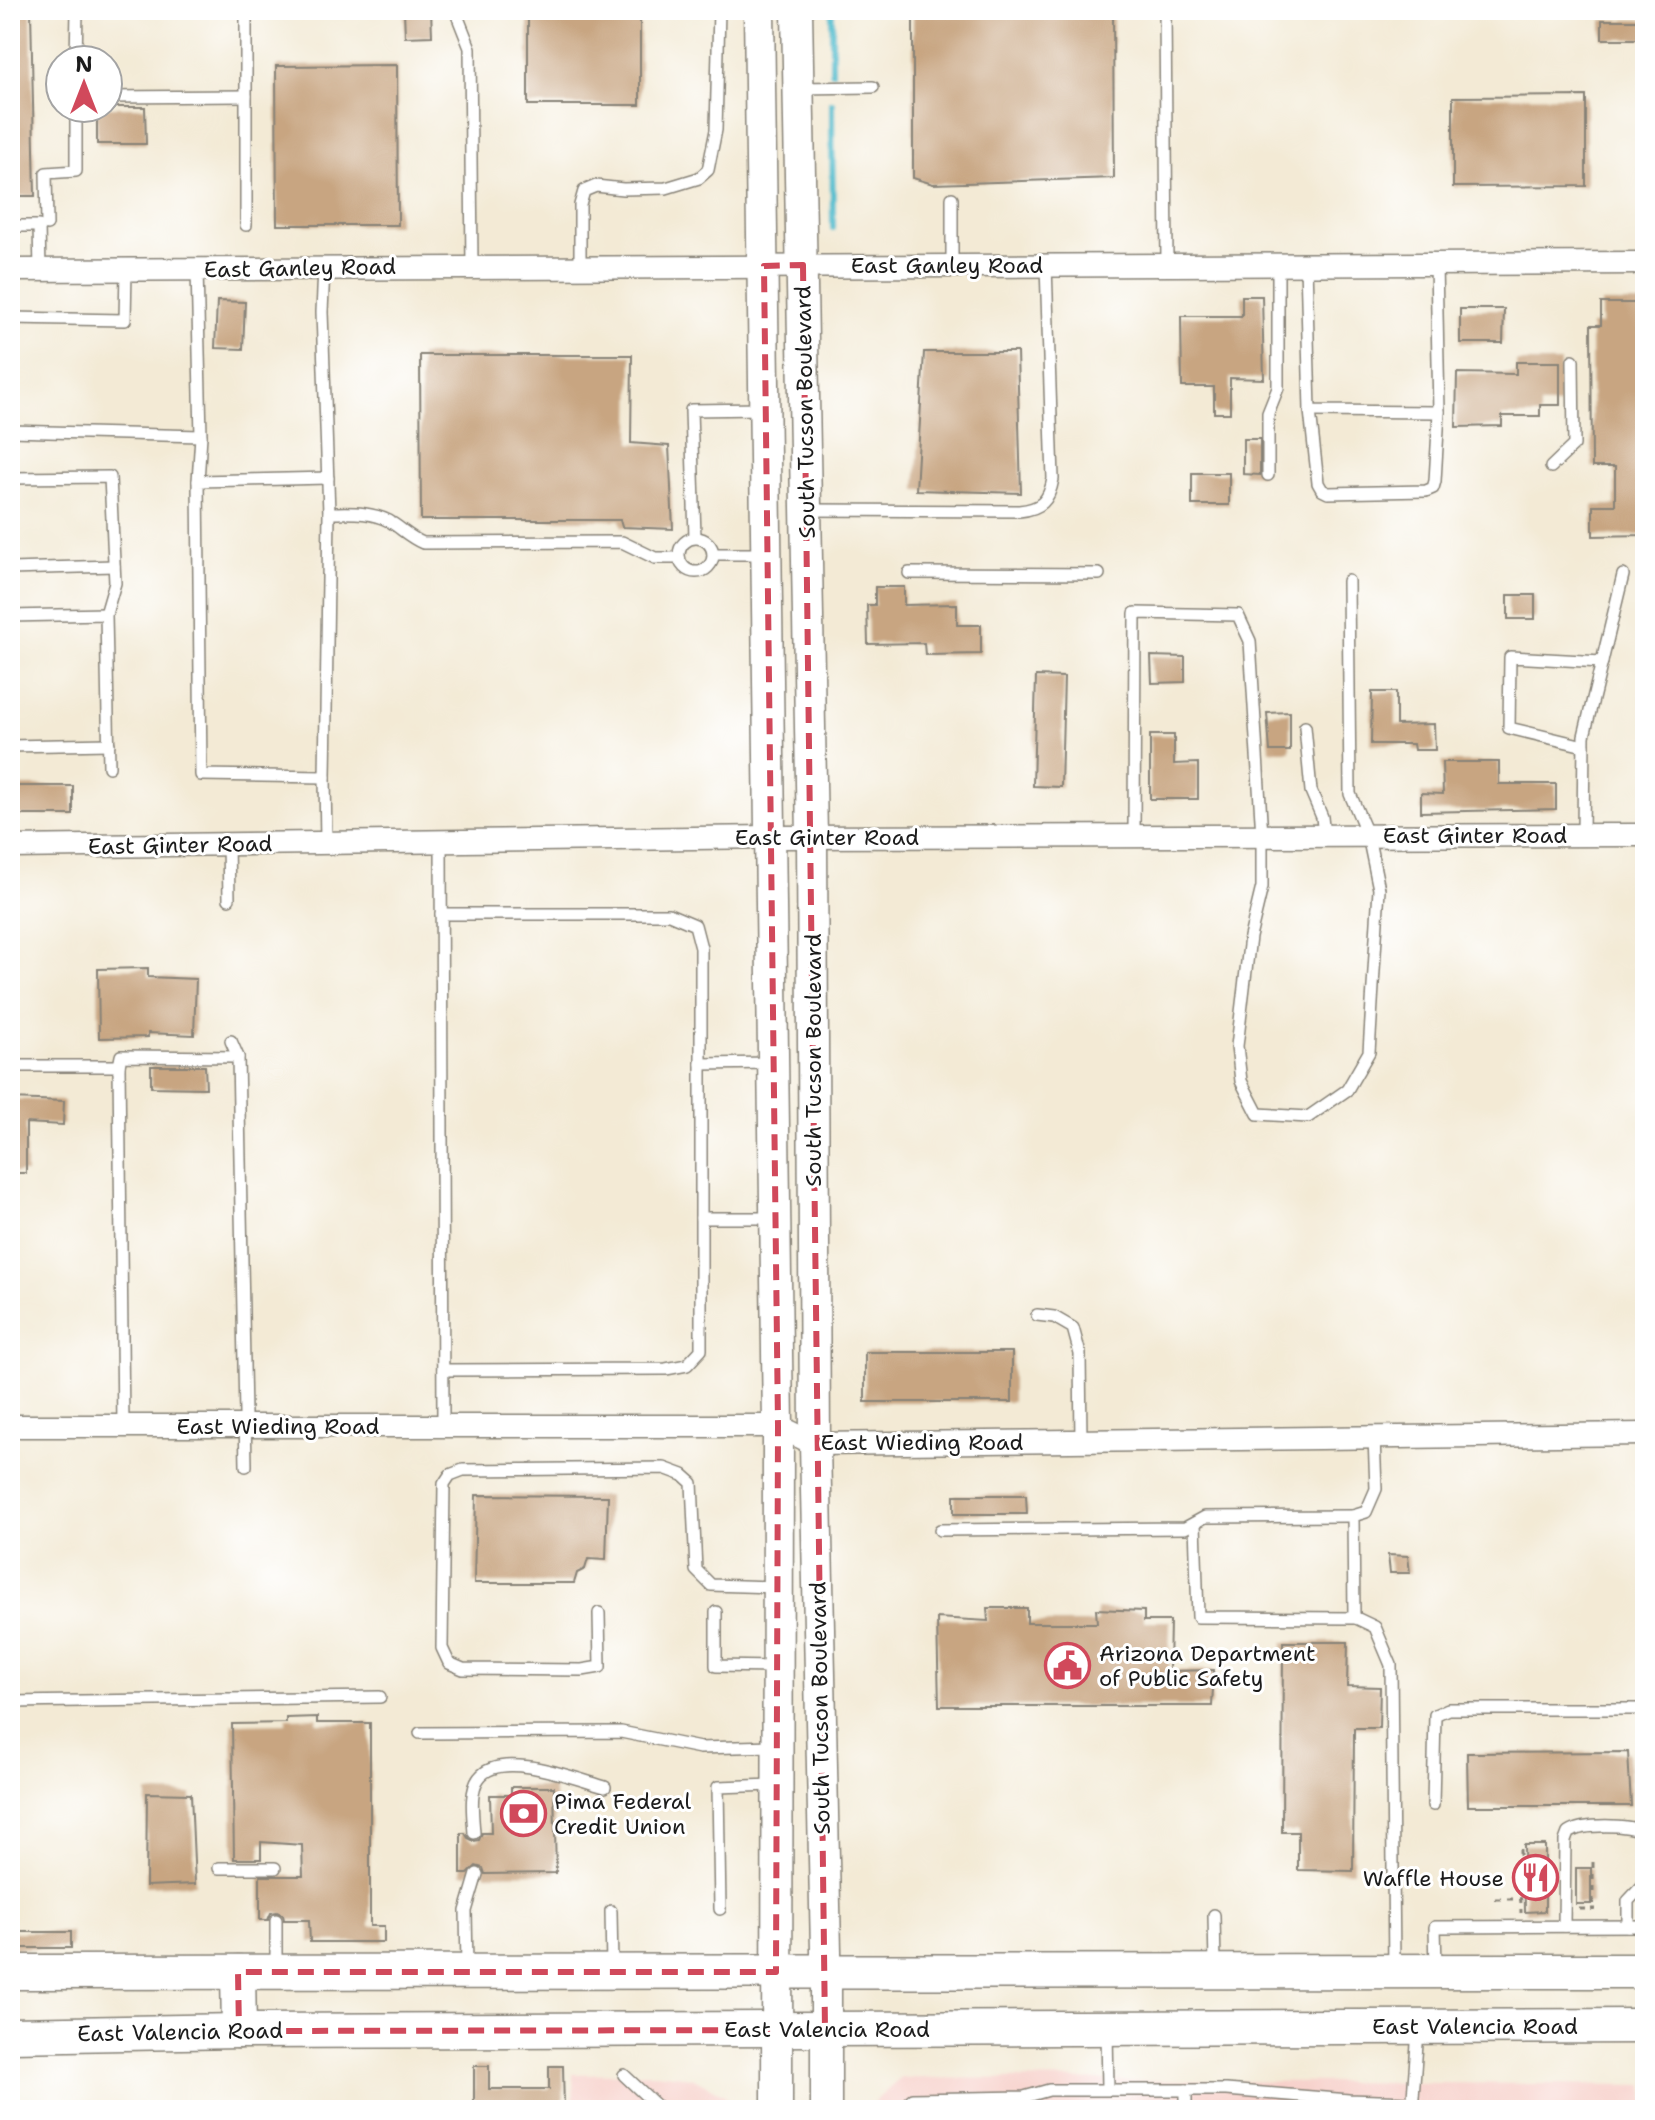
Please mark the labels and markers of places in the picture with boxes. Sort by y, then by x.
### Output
place label: Arizona Department of Public Safety [1099,1639,1316,1693]
public building icon: Arizona Department of Public Safety [1044,1642,1092,1690]
place label: Pima Federal Credit Union [554,1787,692,1841]
bank icon: Pima Federal Credit Union [499,1790,547,1838]
restaurant icon: Waffle House [1511,1854,1559,1902]
place label: Waffle House [1363,1864,1504,1893]

